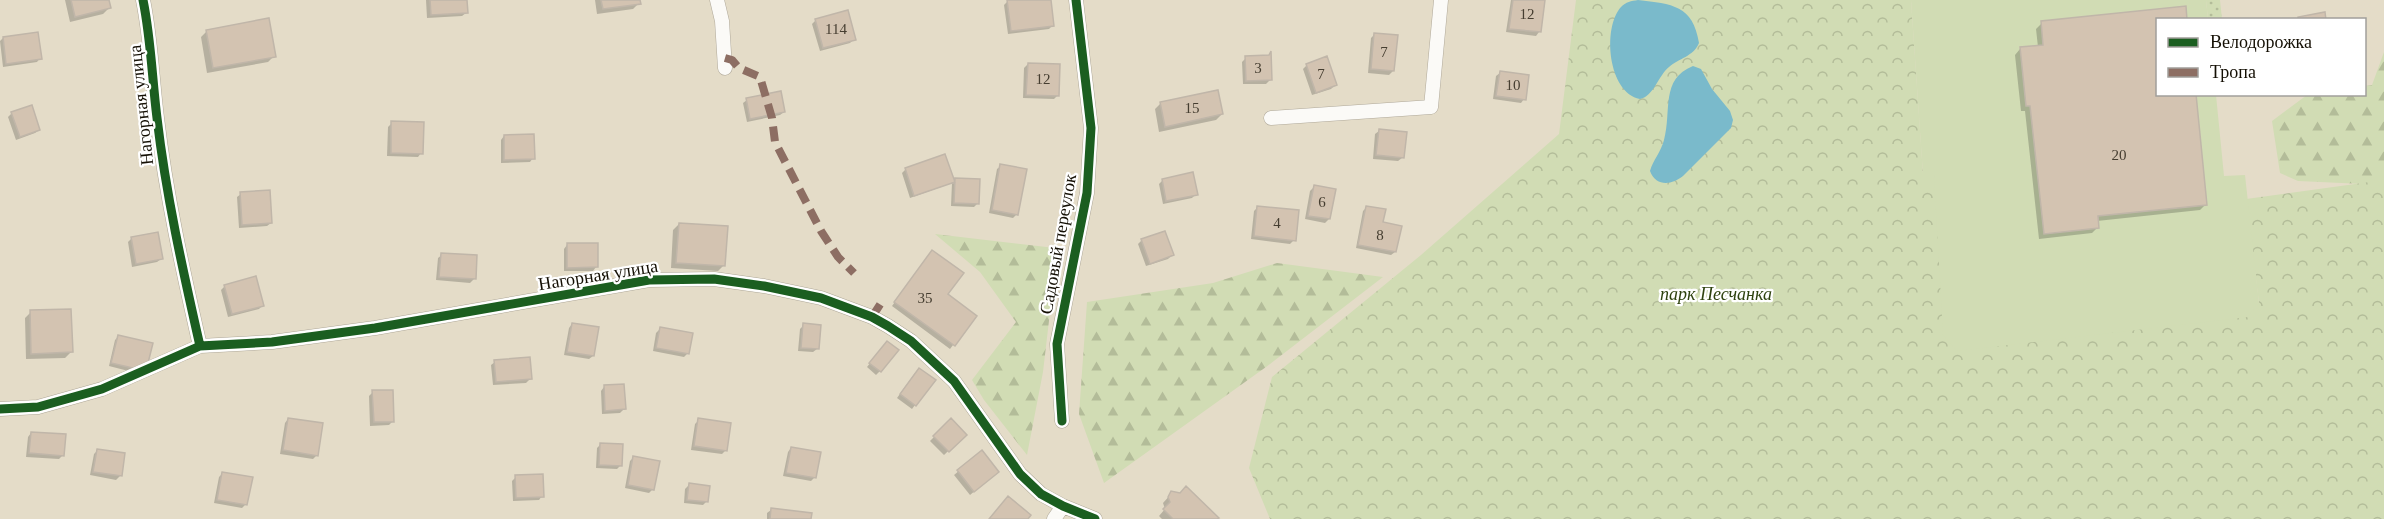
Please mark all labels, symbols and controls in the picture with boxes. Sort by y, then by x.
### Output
house number: 12 [1520,6,1535,22]
legend [2156,18,2366,96]
house number: 114 [825,21,847,37]
text: Велодорожка [2210,32,2312,52]
street label: Нагорная улица [125,44,157,166]
house number: 7 [1380,44,1388,60]
house number: 3 [1254,60,1262,76]
text: Тропа [2210,62,2256,82]
house number: 7 [1317,66,1325,82]
house number: 12 [1036,71,1051,87]
house number: 10 [1506,77,1521,93]
house number: 15 [1185,100,1200,116]
house number: 20 [2112,147,2127,163]
street label: Садовый переулок [1036,172,1080,316]
house number: 6 [1318,194,1326,210]
house number: 4 [1273,215,1281,231]
house number: 8 [1376,227,1384,243]
street label: Нагорная улица [537,256,659,294]
park label: парк Песчанка [1660,284,1772,304]
house number: 35 [918,290,933,306]

